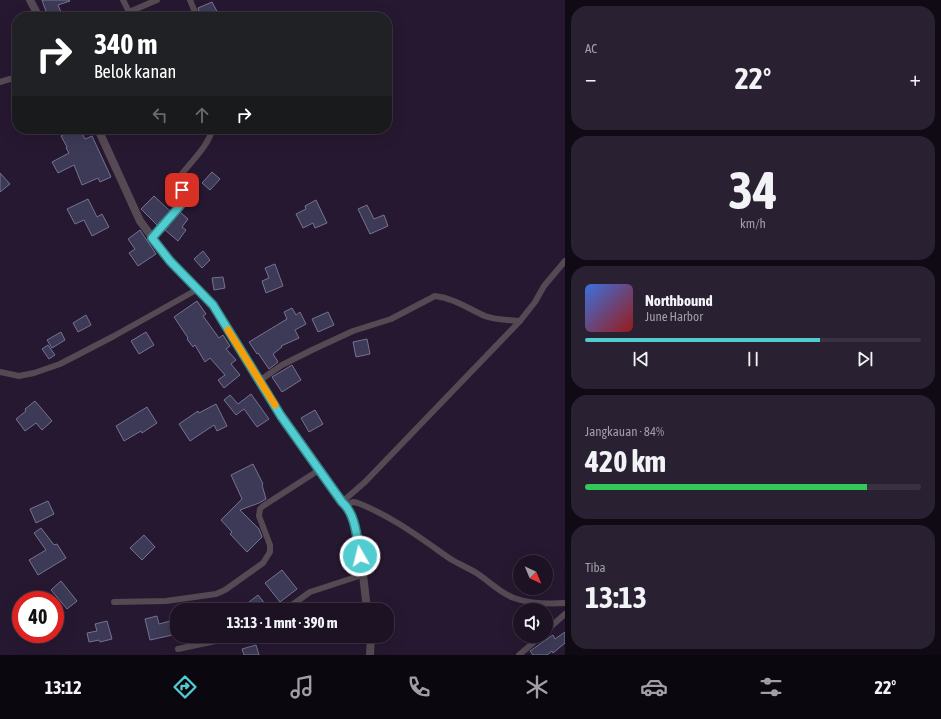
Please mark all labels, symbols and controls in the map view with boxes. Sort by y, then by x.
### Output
icon: right [28,28,80,80]
text: 340 m [94,28,157,60]
text: AC [585,41,597,56]
text: Belok kanan [94,61,176,82]
text: 22° [735,61,771,95]
text: − [585,65,596,91]
text: + [910,65,921,91]
icon: left [149,104,171,126]
icon: ahead [191,104,213,126]
icon: right [233,104,255,126]
text: 34 [729,160,777,220]
pin [165,173,199,207]
icon: arrive [171,179,193,201]
text: km/h [740,216,766,231]
text: Northbound [645,292,713,309]
text: June Harbor [645,309,703,324]
icon: previous [630,348,652,370]
icon: pause [742,348,764,370]
icon: next [854,348,876,370]
text: Jangkauan · 84% [585,424,664,439]
text: 420 km [585,444,666,478]
position arrow [339,535,381,577]
north arrow [513,555,553,595]
map controls [513,555,553,643]
text: Tiba [585,560,606,575]
text: 13:13 [585,580,647,614]
speed limit sign: 40 [12,591,64,643]
button: sound [513,603,553,643]
text: 13:13 · 1 mnt · 390 m [226,614,338,631]
icon: directions [171,673,199,701]
icon: music [288,673,316,701]
icon: phone [405,673,433,701]
icon: climate [523,673,551,701]
icon: car [640,673,668,701]
icon: filters [757,673,785,701]
text: 13:12 [45,677,82,698]
text: 22° [874,677,896,698]

